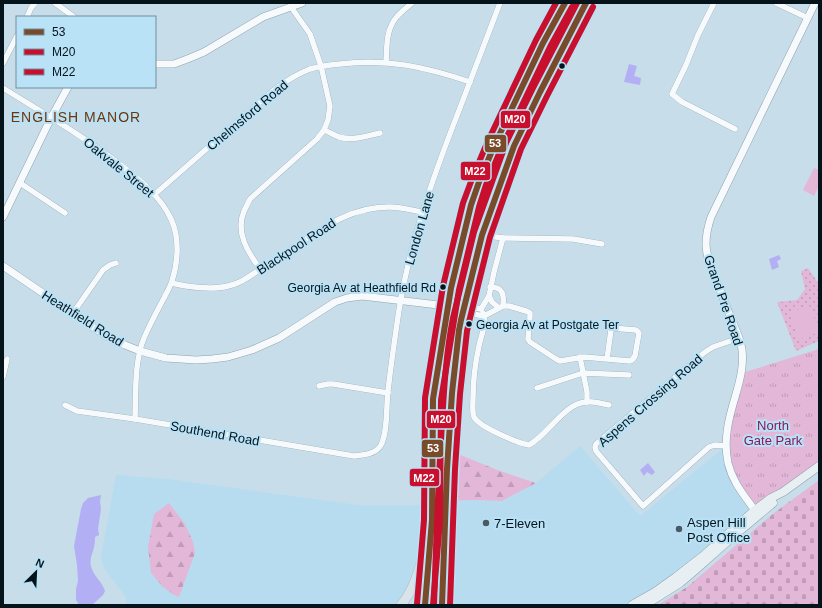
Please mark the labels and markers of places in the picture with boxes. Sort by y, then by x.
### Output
unlabelled marker [557,61,567,71]
place label: Georgia Av at Heathfield Rd [287,281,436,295]
marker: Georgia Av at Heathfield Rd [438,282,448,292]
place label: Georgia Av at Postgate Ter [476,318,619,332]
marker: Georgia Av at Postgate Ter [464,319,474,329]
place label: Aspen Hill Post Office [687,515,750,545]
place label: 7-Eleven [494,516,545,531]
marker: 7-Eleven [481,518,491,528]
marker: Aspen Hill Post Office [674,524,684,534]

